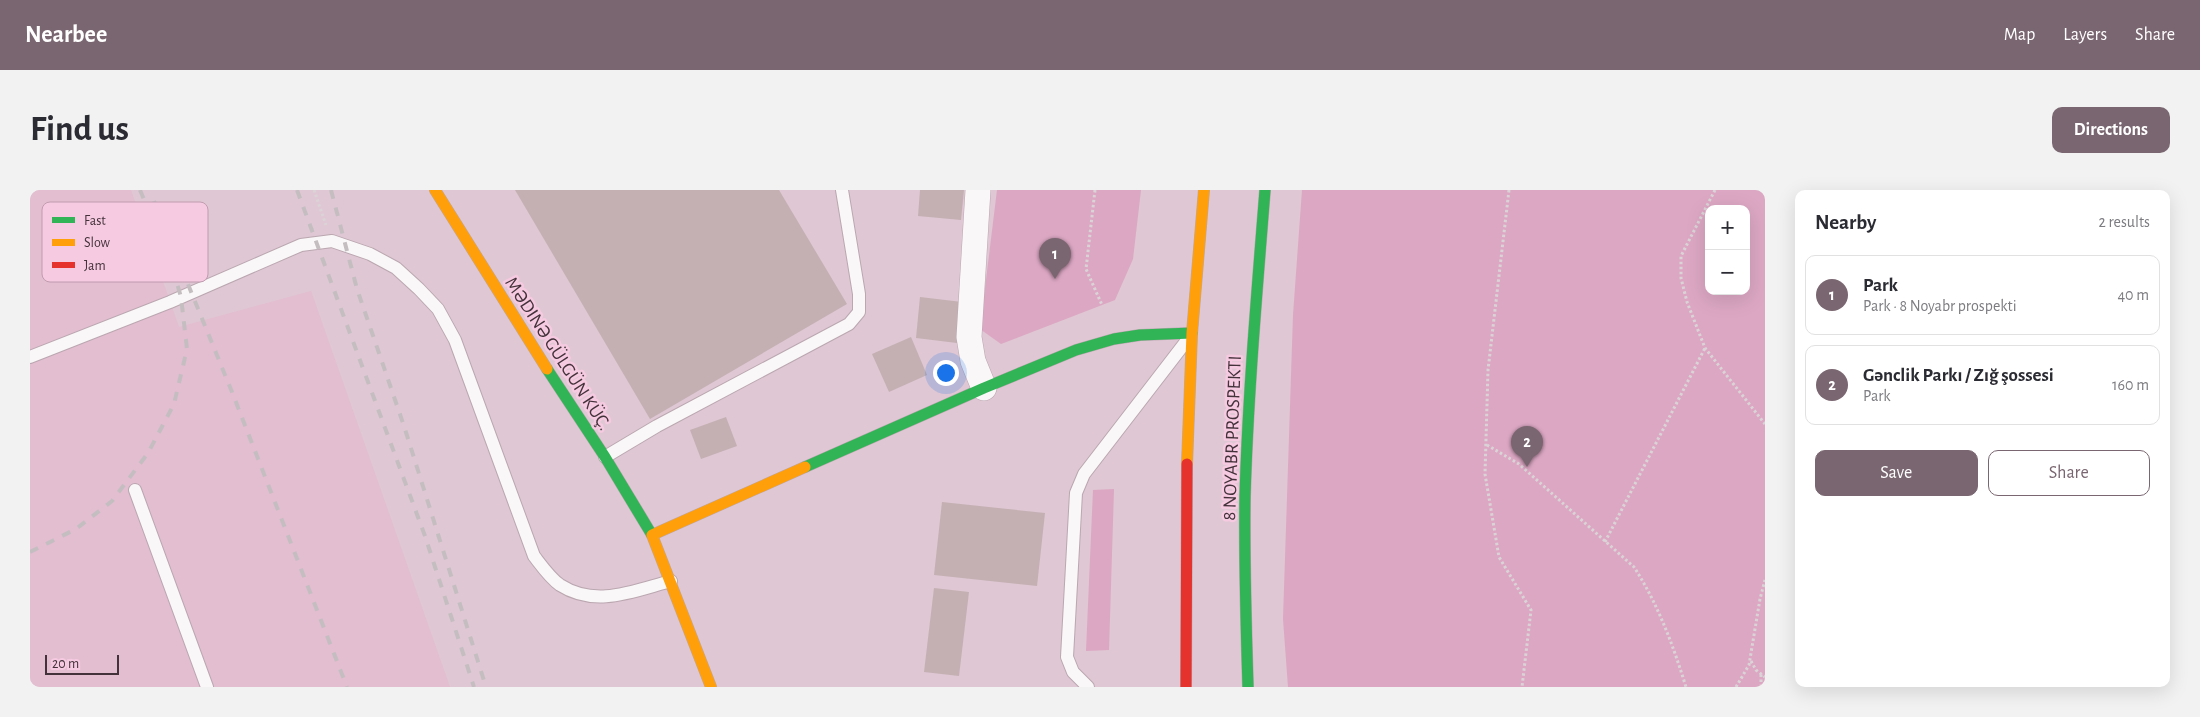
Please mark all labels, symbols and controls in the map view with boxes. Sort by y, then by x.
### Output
text: Nearbee [25,23,107,47]
text: Map [2004,26,2035,44]
text: Layers [2063,26,2107,44]
text: Share [2135,26,2175,44]
button: Directions [2052,107,2170,153]
text: Find us [30,112,129,147]
legend [42,202,208,282]
map controls [1705,205,1750,295]
button: + [1705,205,1750,250]
text: Nearby [1815,212,1876,233]
text: Fast [84,214,106,228]
text: 2 results [2098,214,2150,230]
text: Slow [84,236,111,250]
pin: 1 [1039,238,1071,279]
button: − [1705,250,1750,295]
text: Jam [84,259,106,273]
street label: MƏDINƏ GÜLGÜN KÜÇ. [501,273,615,434]
text: Park [1863,276,1898,295]
text: 1 [1829,287,1835,303]
text: 40 m [2117,287,2149,303]
text: Park · 8 Noyabr prospekti [1863,298,2017,314]
street label: 8 NOYABR PROSPEKTI [1220,355,1245,521]
your location [933,360,959,386]
text: Gənclik Parkı / Zığ şossesi [1863,366,2054,385]
text: 2 [1828,377,1836,393]
text: 160 m [2112,377,2149,393]
text: Park [1863,388,1891,404]
pin: 2 [1511,426,1543,467]
button: Save [1815,450,1978,496]
button: Share [1988,450,2150,496]
scale bar [45,652,119,675]
text: 20 m [52,657,79,671]

